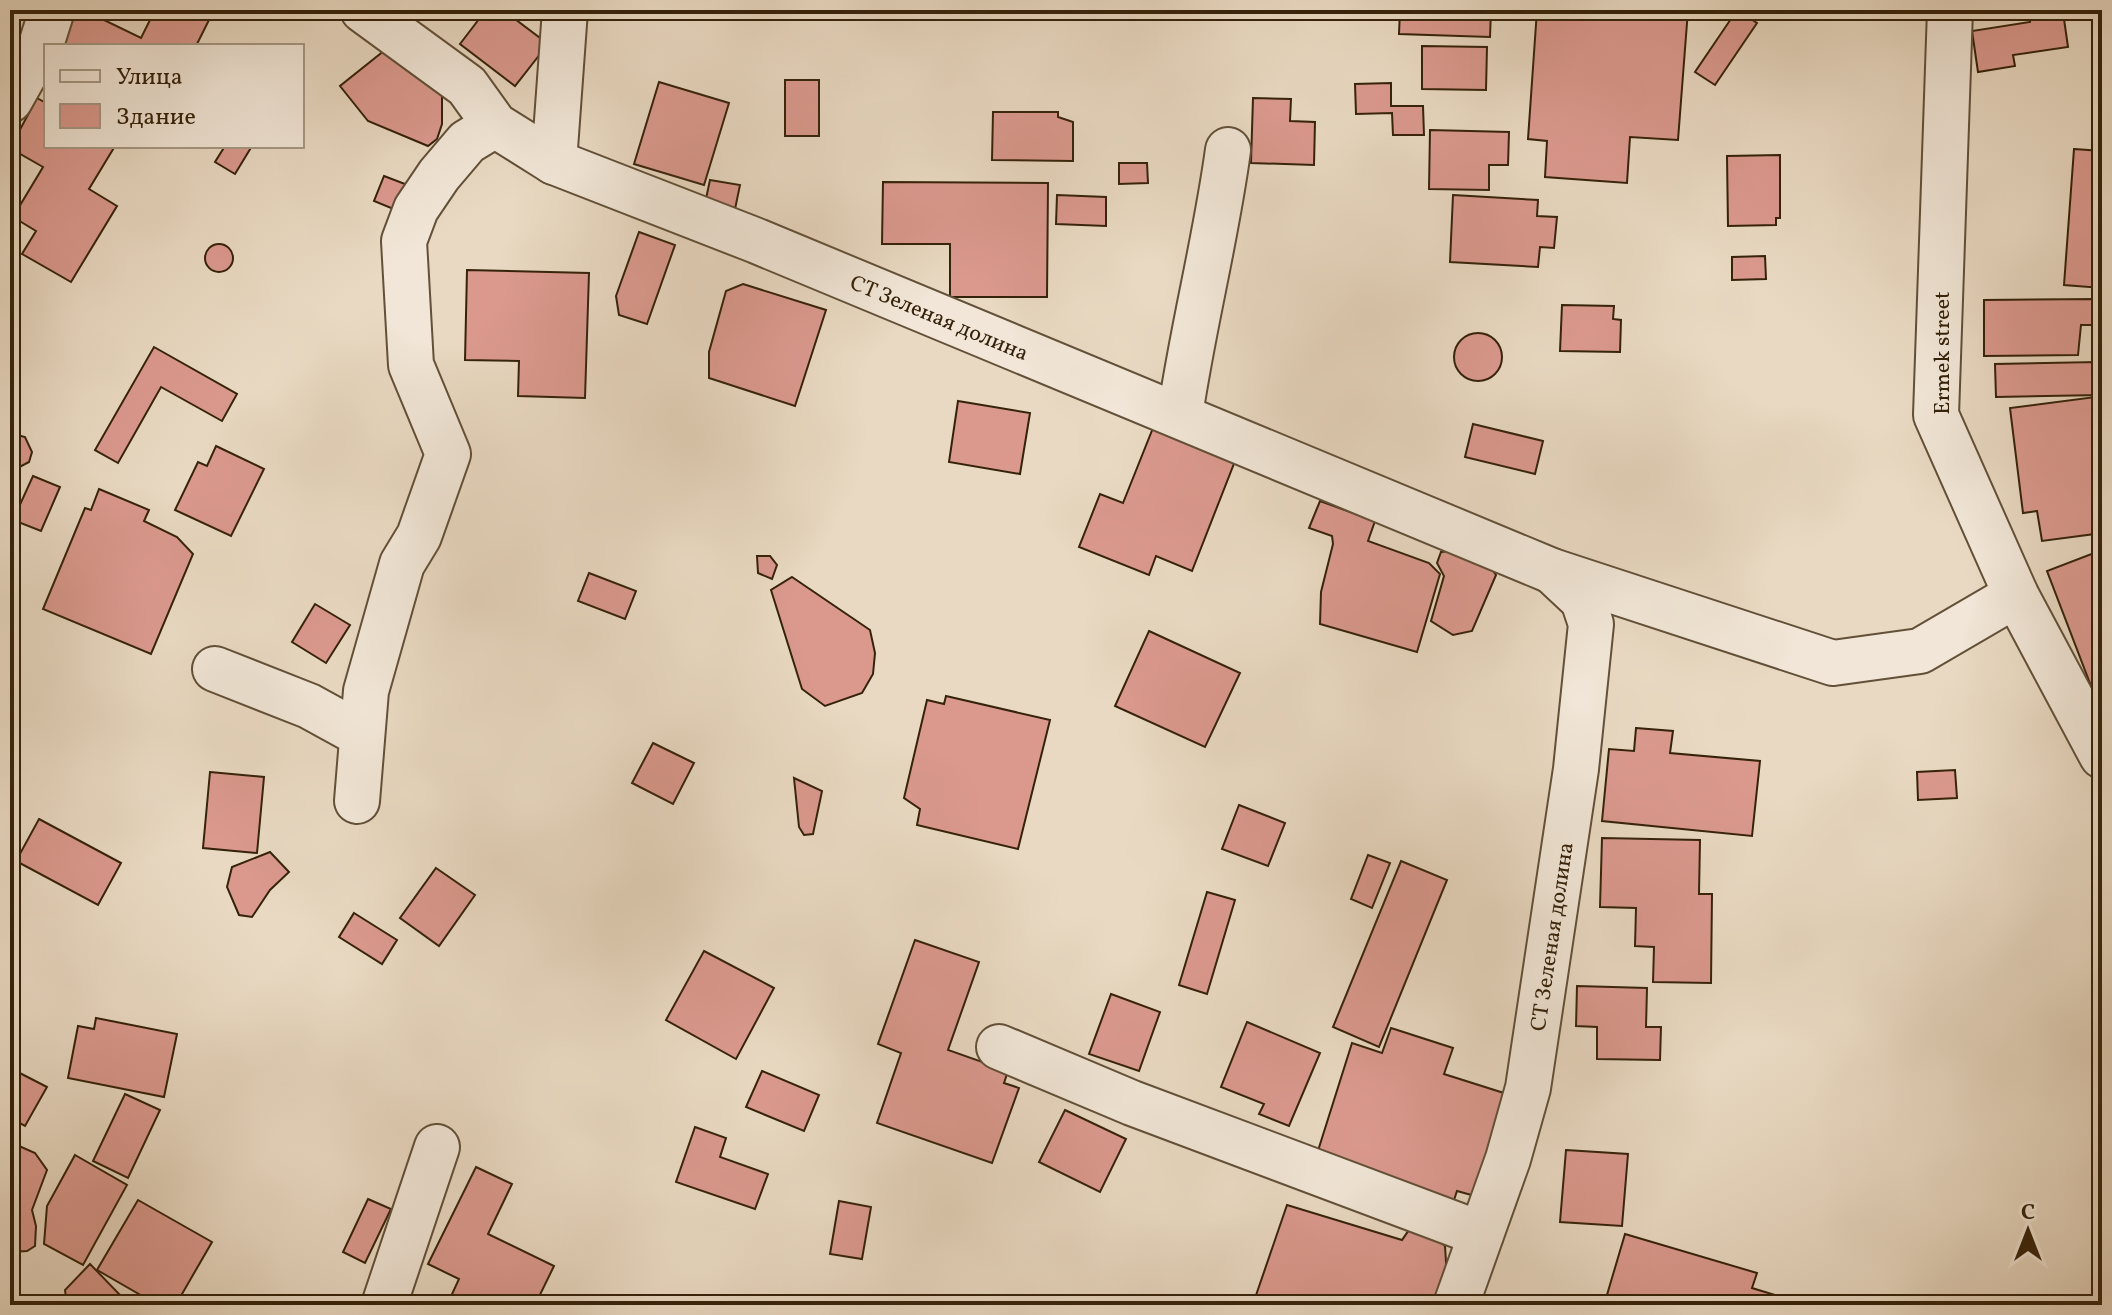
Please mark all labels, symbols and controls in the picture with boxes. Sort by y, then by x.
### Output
legend [44,44,304,148]
text: Улица [116,61,183,95]
text: Здание [116,101,196,135]
street label: СТ Зеленая долина [845,268,1033,370]
street label: Ermek street [1928,291,1959,415]
street label: СТ Зеленая долина [1524,840,1583,1033]
north arrow [1988,1191,2068,1271]
text: С [2021,1198,2035,1229]

